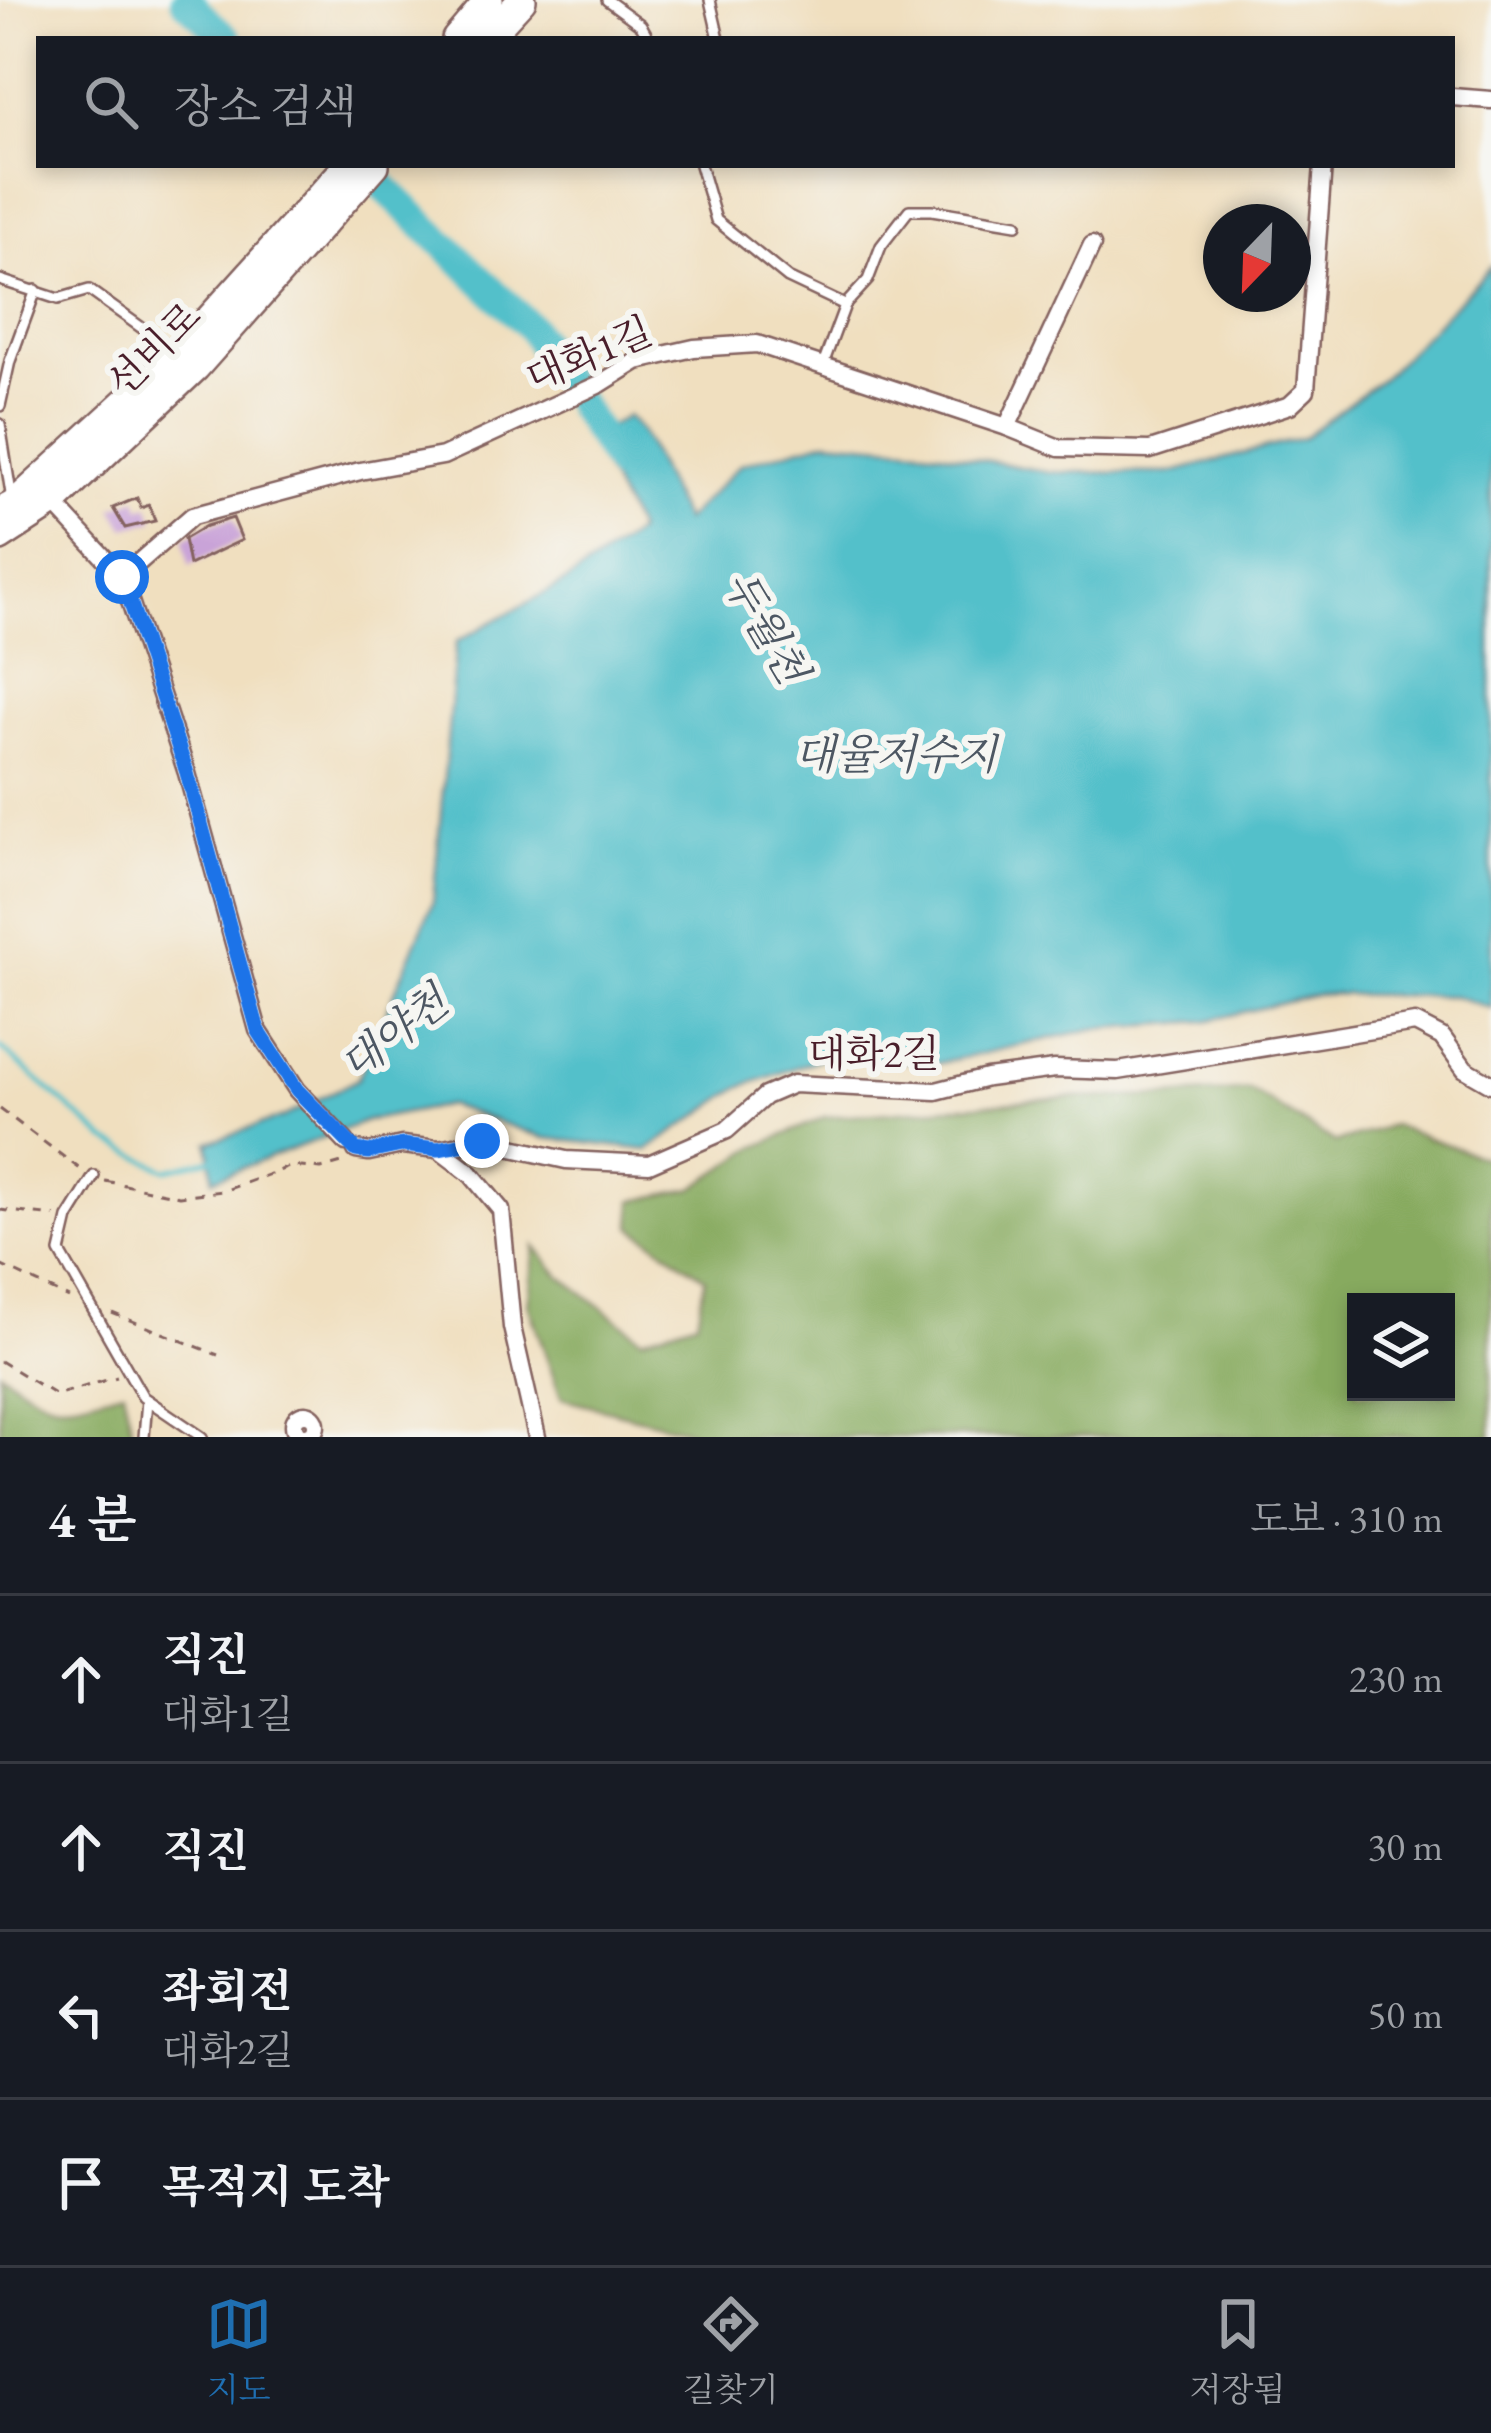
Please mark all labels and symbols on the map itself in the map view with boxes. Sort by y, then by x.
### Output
north arrow [1203,204,1311,312]
street label: 선비로 [96,291,212,407]
street label: 대화1길 [518,305,660,403]
route start [95,550,149,604]
water label: 두월천 [712,561,821,696]
water label: 대율저수지 [795,727,1000,782]
water label: 대야천 [329,972,461,1092]
street label: 대화2길 [808,1028,940,1079]
route end [455,1114,509,1168]

